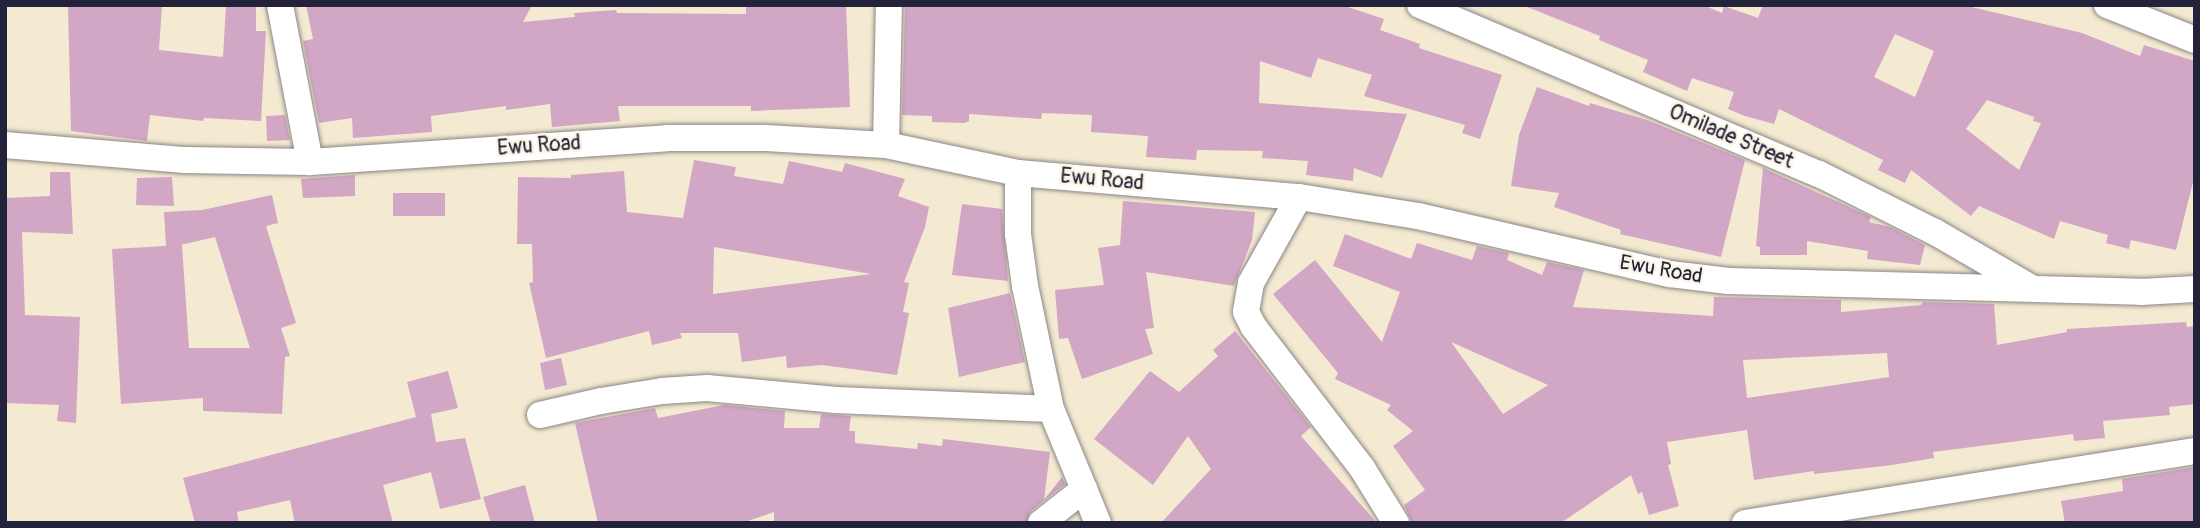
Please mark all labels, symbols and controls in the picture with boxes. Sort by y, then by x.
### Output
street label: Omilade Street [1665,99,1797,175]
street label: Ewu Road [496,131,582,161]
street label: Ewu Road [1059,164,1145,196]
street label: Ewu Road [1618,250,1704,290]

